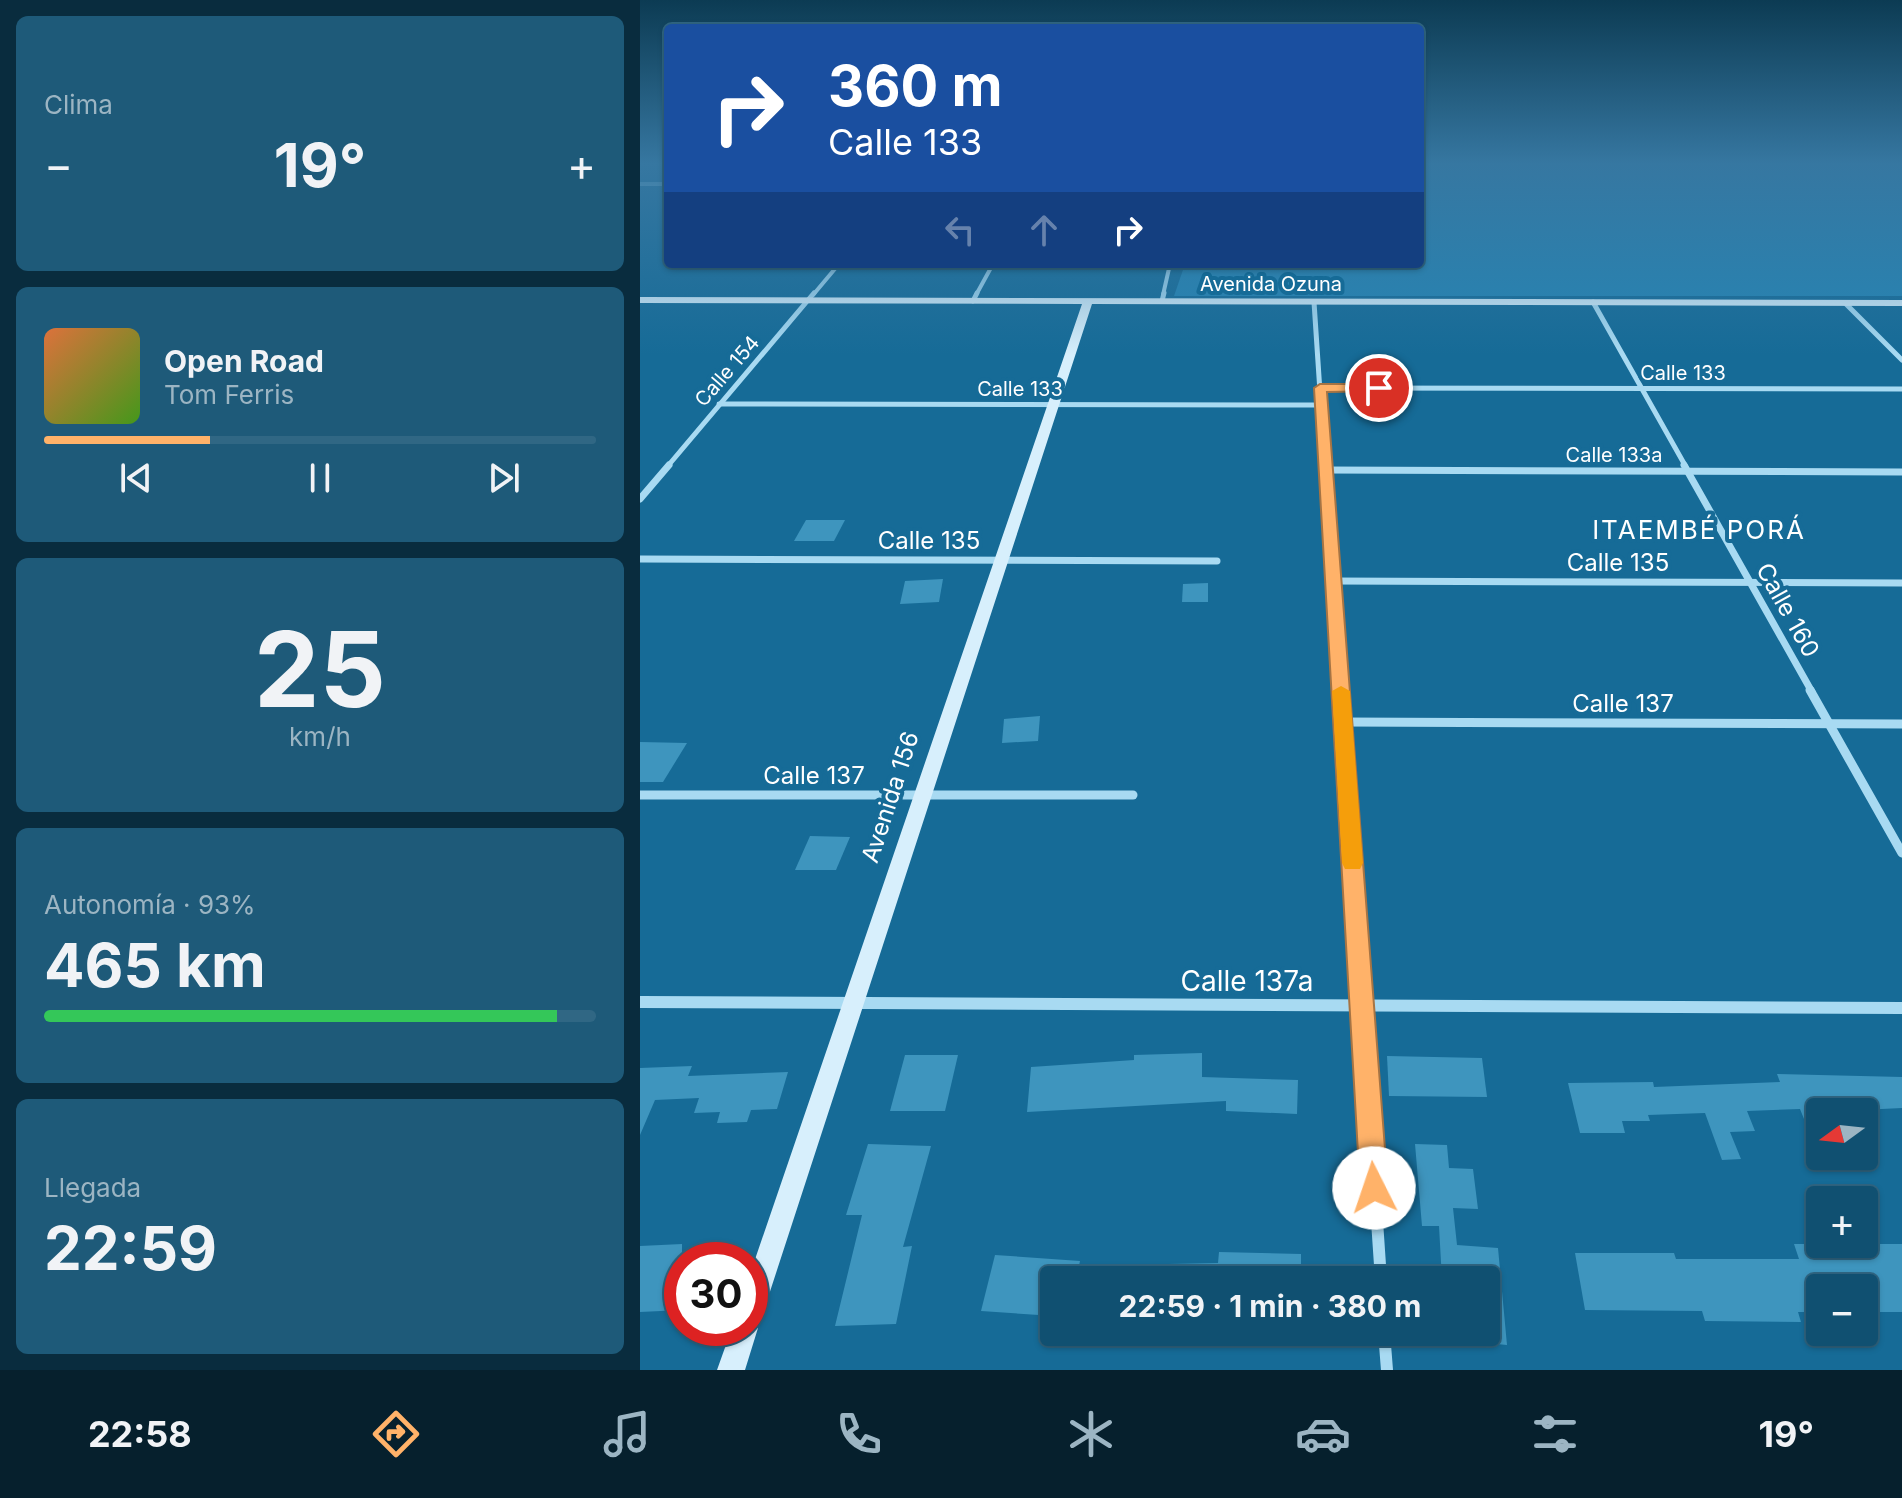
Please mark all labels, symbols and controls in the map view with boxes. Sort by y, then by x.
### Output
text: 360 m [828,52,1003,120]
icon: right [696,56,800,160]
text: Clima [44,89,113,120]
text: Calle 133 [828,120,982,164]
text: 19° [274,129,366,201]
text: − [44,138,73,192]
text: + [567,138,596,192]
icon: left [938,208,982,252]
icon: ahead [1022,208,1066,252]
icon: right [1106,208,1150,252]
street label: Avenida Ozuna [1200,272,1342,296]
street label: Calle 154 [690,331,764,411]
text: Open Road [164,343,324,379]
pin [1345,354,1413,422]
street label: Calle 133 [1640,361,1726,385]
icon: arrive [1357,366,1401,410]
street label: Calle 133 [977,377,1063,401]
text: Tom Ferris [164,379,294,410]
street label: Calle 133a [1566,443,1662,467]
icon: previous [114,456,158,500]
icon: pause [298,456,342,500]
icon: next [482,456,526,500]
district label: ITAEMBÉ PORÁ [1592,514,1806,545]
street label: Calle 135 [878,526,980,555]
street label: Calle 135 [1567,548,1669,577]
street label: Calle 160 [1750,558,1826,662]
text: 25 [254,606,386,732]
street label: Calle 137 [1572,689,1674,718]
text: km/h [289,721,351,752]
street label: Avenida 156 [855,728,925,866]
street label: Calle 137 [763,761,865,790]
text: Autonomía · 93% [44,889,256,920]
text: 465 km [44,929,266,1001]
street label: Calle 137a [1181,964,1313,998]
north arrow [1806,1098,1878,1170]
map controls [1806,1098,1878,1346]
position arrow [1332,1146,1416,1230]
text: Llegada [44,1172,141,1203]
button: + [1806,1186,1878,1258]
text: 22:59 [44,1212,217,1284]
speed limit sign: 30 [664,1242,768,1346]
button: − [1806,1274,1878,1346]
text: 22:59 · 1 min · 380 m [1119,1288,1421,1324]
icon: directions [368,1406,424,1462]
icon: music [599,1406,655,1462]
icon: phone [831,1406,887,1462]
icon: climate [1063,1406,1119,1462]
icon: car [1295,1406,1351,1462]
icon: filters [1527,1406,1583,1462]
text: 22:58 [88,1412,192,1456]
text: 19° [1759,1412,1814,1456]

